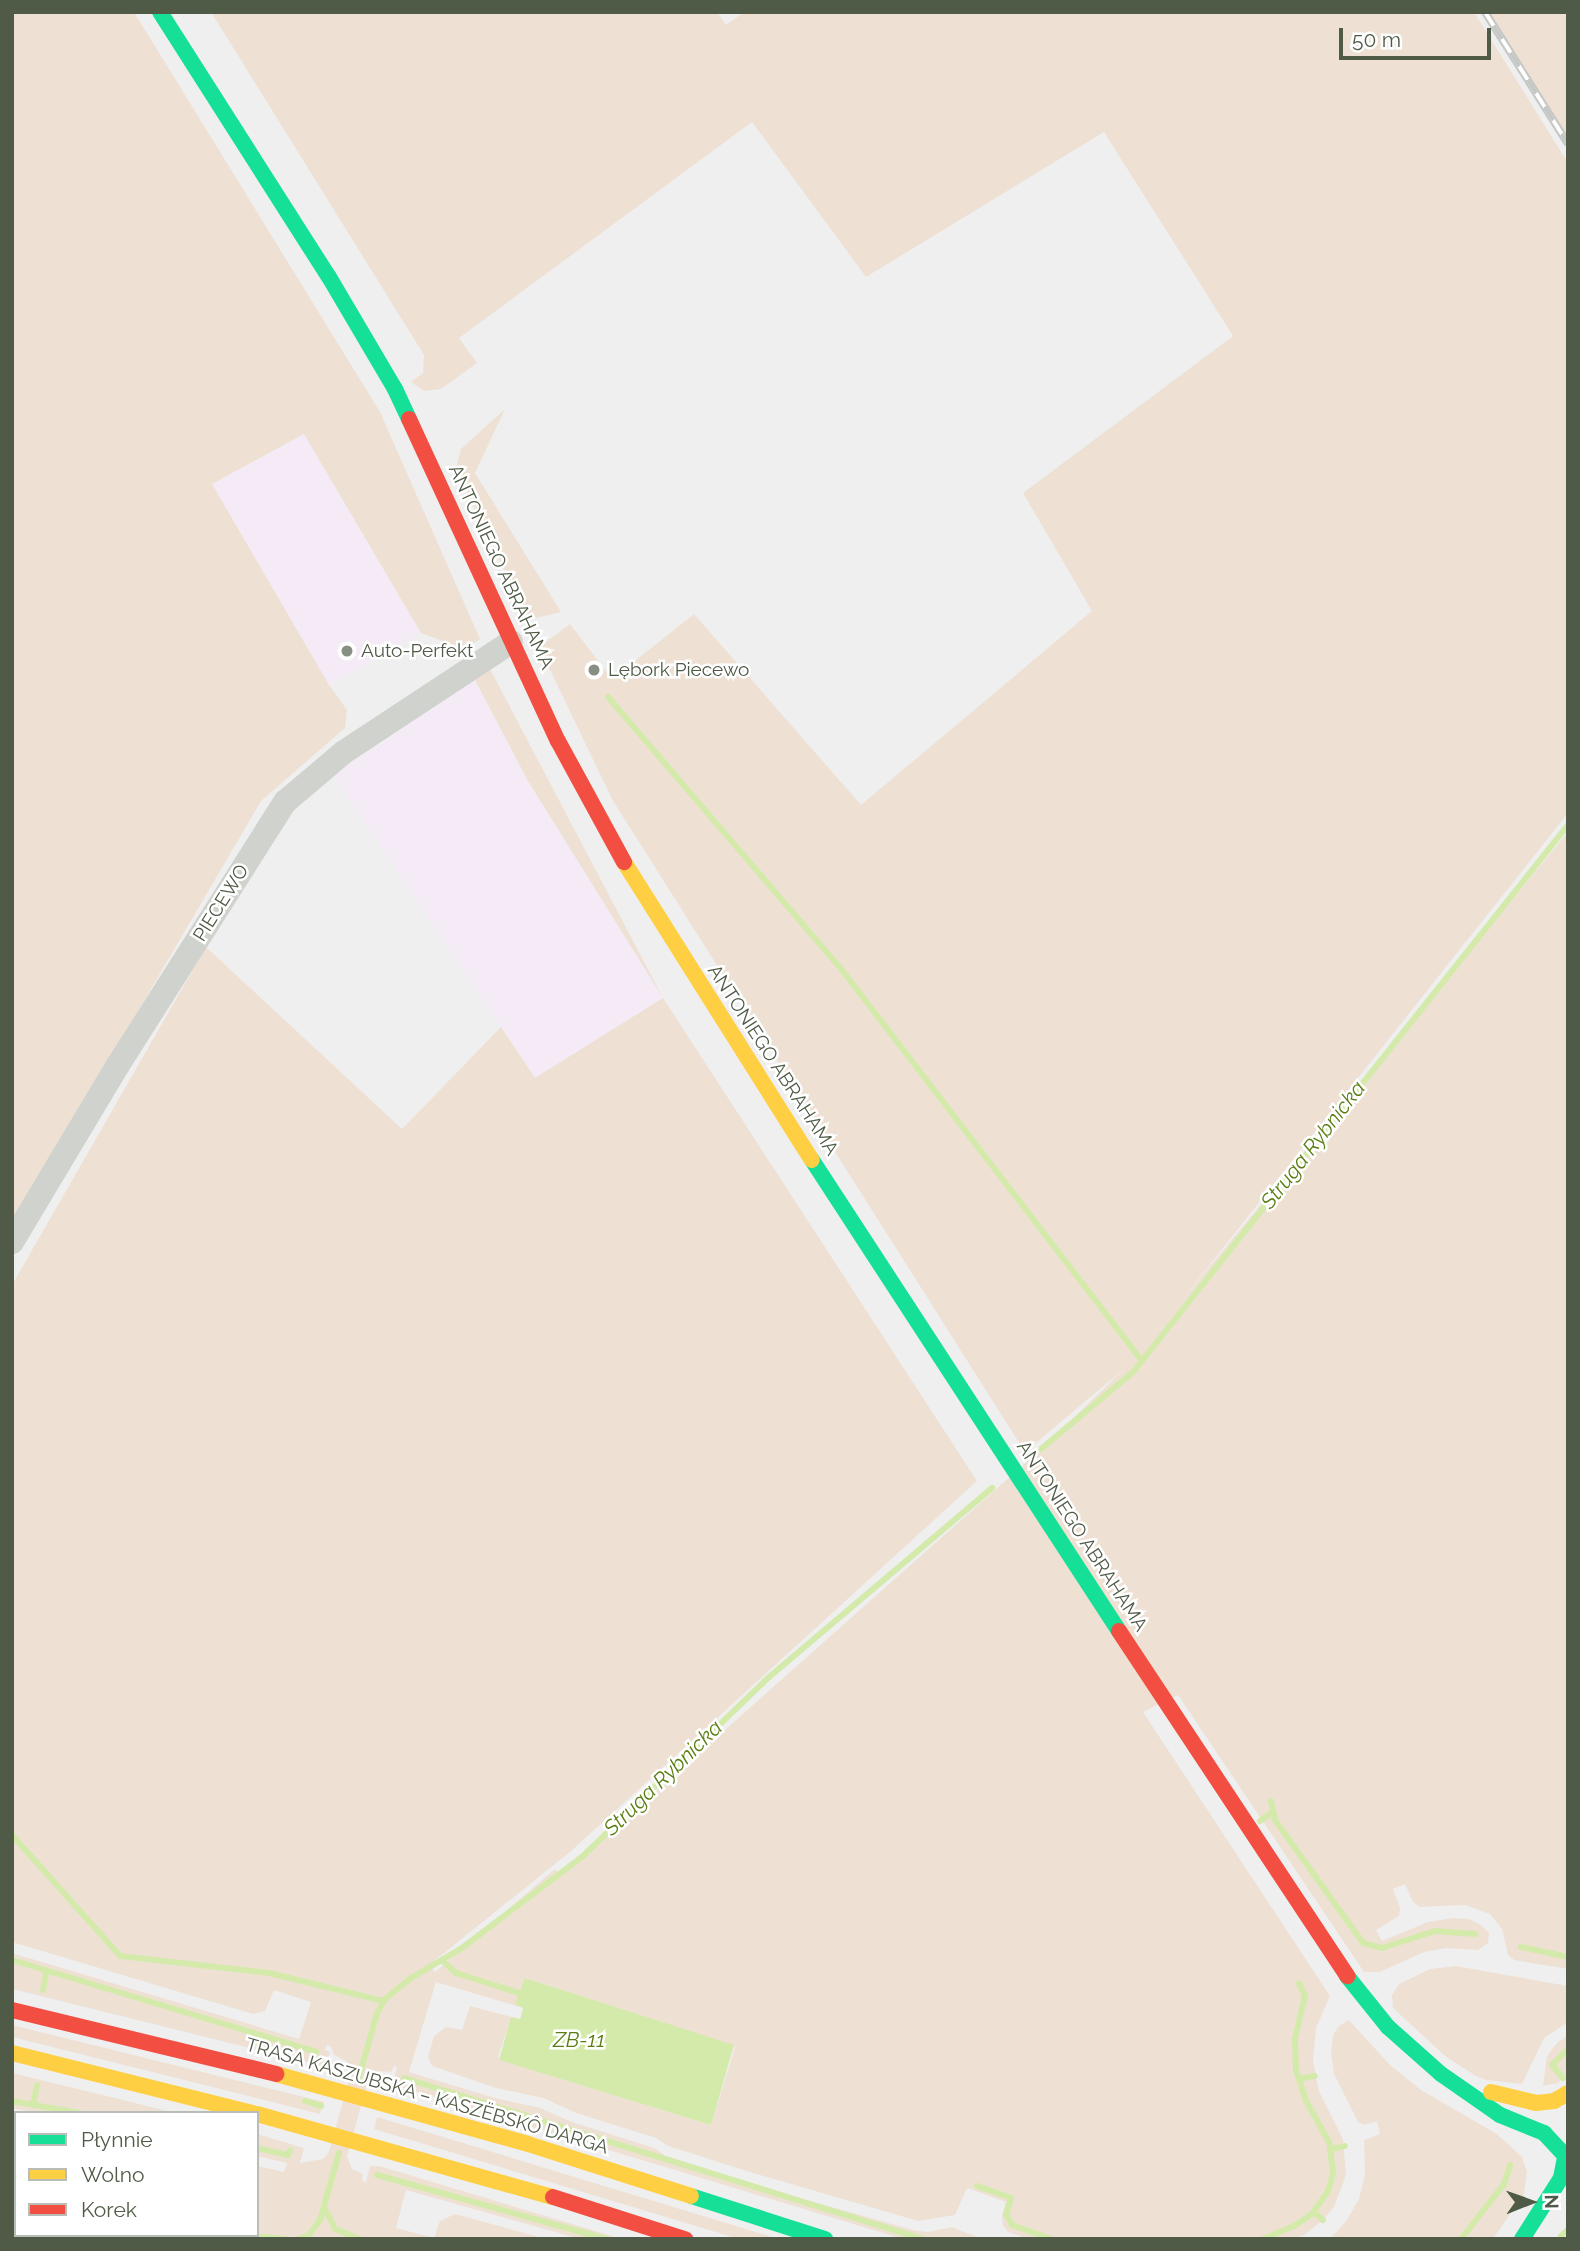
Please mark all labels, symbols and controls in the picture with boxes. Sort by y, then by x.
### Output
scale bar [1342,14,1494,58]
text: 50 m [1352,27,1401,52]
street label: ANTONIEGO ABRAHAMA [443,461,559,673]
place label: Auto-Perfekt [361,640,473,662]
marker: Auto-Perfekt [339,643,355,659]
place label: Lębork Piecewo [608,659,749,681]
marker: Lębork Piecewo [586,662,602,678]
street label: PIECEWO [189,860,253,946]
street label: ANTONIEGO ABRAHAMA [703,960,843,1160]
water label: Struga Rybnicka [1255,1076,1371,1214]
street label: ANTONIEGO ABRAHAMA [1012,1436,1152,1636]
water label: Struga Rybnicka [598,1715,728,1841]
water label: ZB-11 [553,2027,605,2053]
street label: TRASA KASZUBSKA – KASZËBSKÔ DARGA [242,2033,612,2159]
legend [14,2111,259,2237]
text: Płynnie [81,2127,153,2152]
text: Wolno [81,2162,145,2187]
north arrow [1496,2167,1566,2237]
text: N [1541,2194,1563,2209]
text: Korek [81,2197,137,2222]

